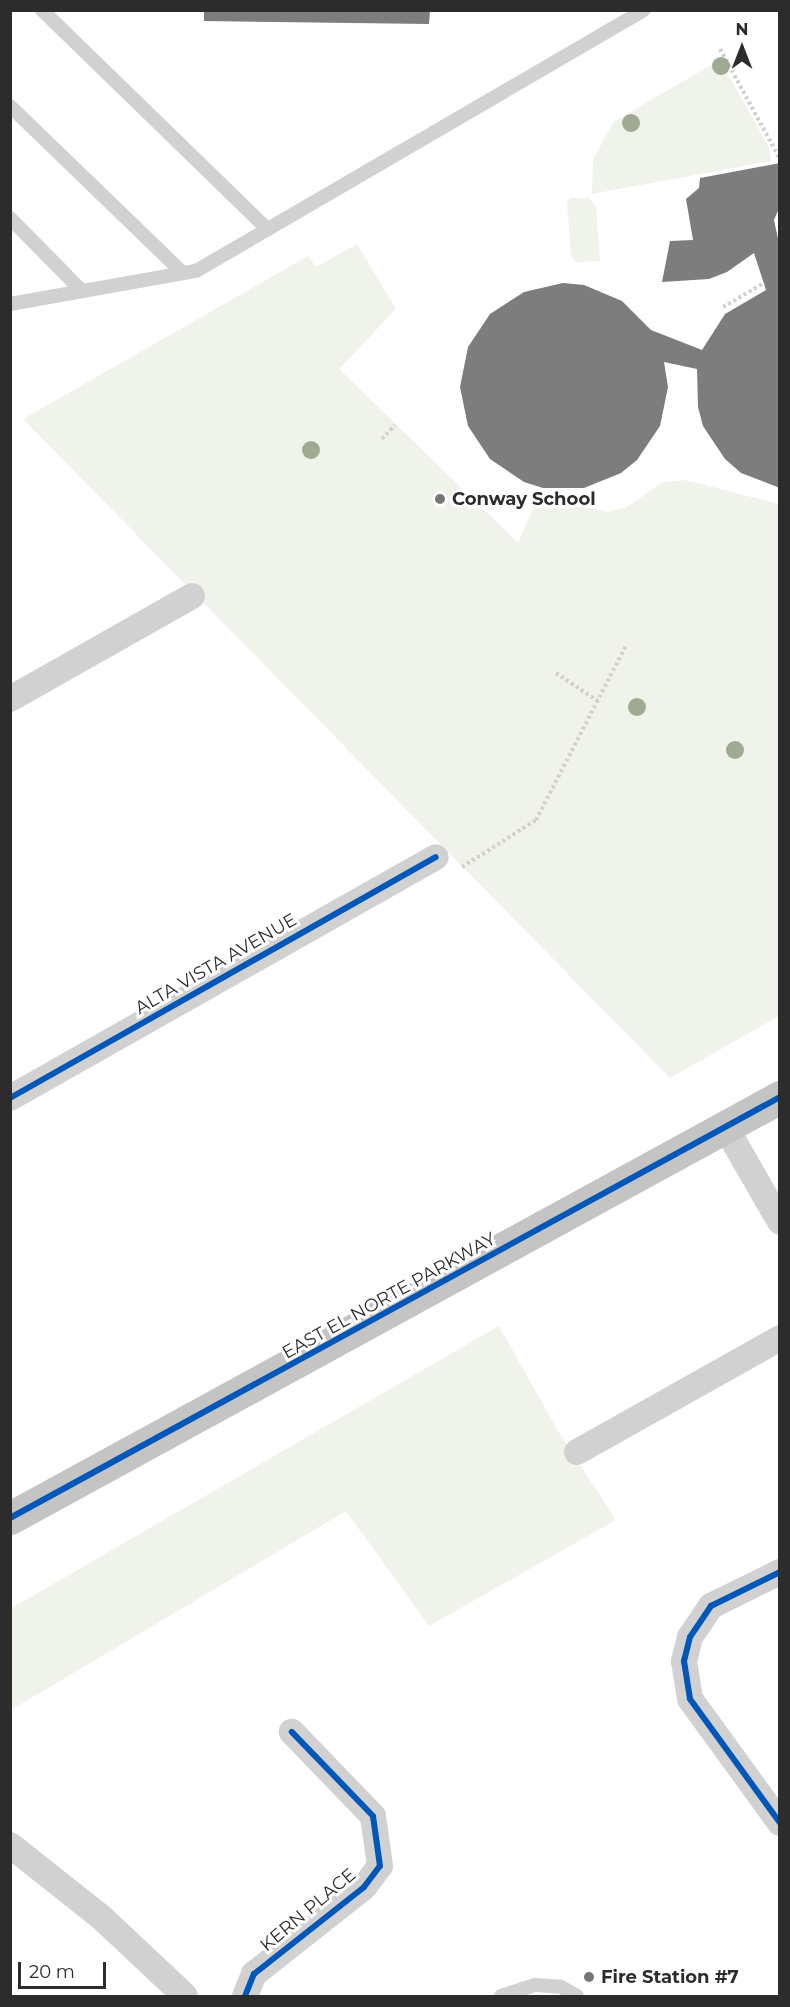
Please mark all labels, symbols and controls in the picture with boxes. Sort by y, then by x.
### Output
north arrow [712,18,772,78]
text: N [736,20,748,39]
place label: Conway School [452,488,596,510]
marker: Conway School [433,492,447,506]
street label: ALTA VISTA AVENUE [131,909,301,1019]
street label: EAST EL NORTE PARKWAY [278,1228,500,1364]
street label: KERN PLACE [256,1864,360,1956]
scale bar [21,1950,110,1988]
text: 20 m [29,1961,75,1983]
place label: Fire Station #7 [601,1966,739,1988]
marker: Fire Station #7 [582,1970,596,1984]

